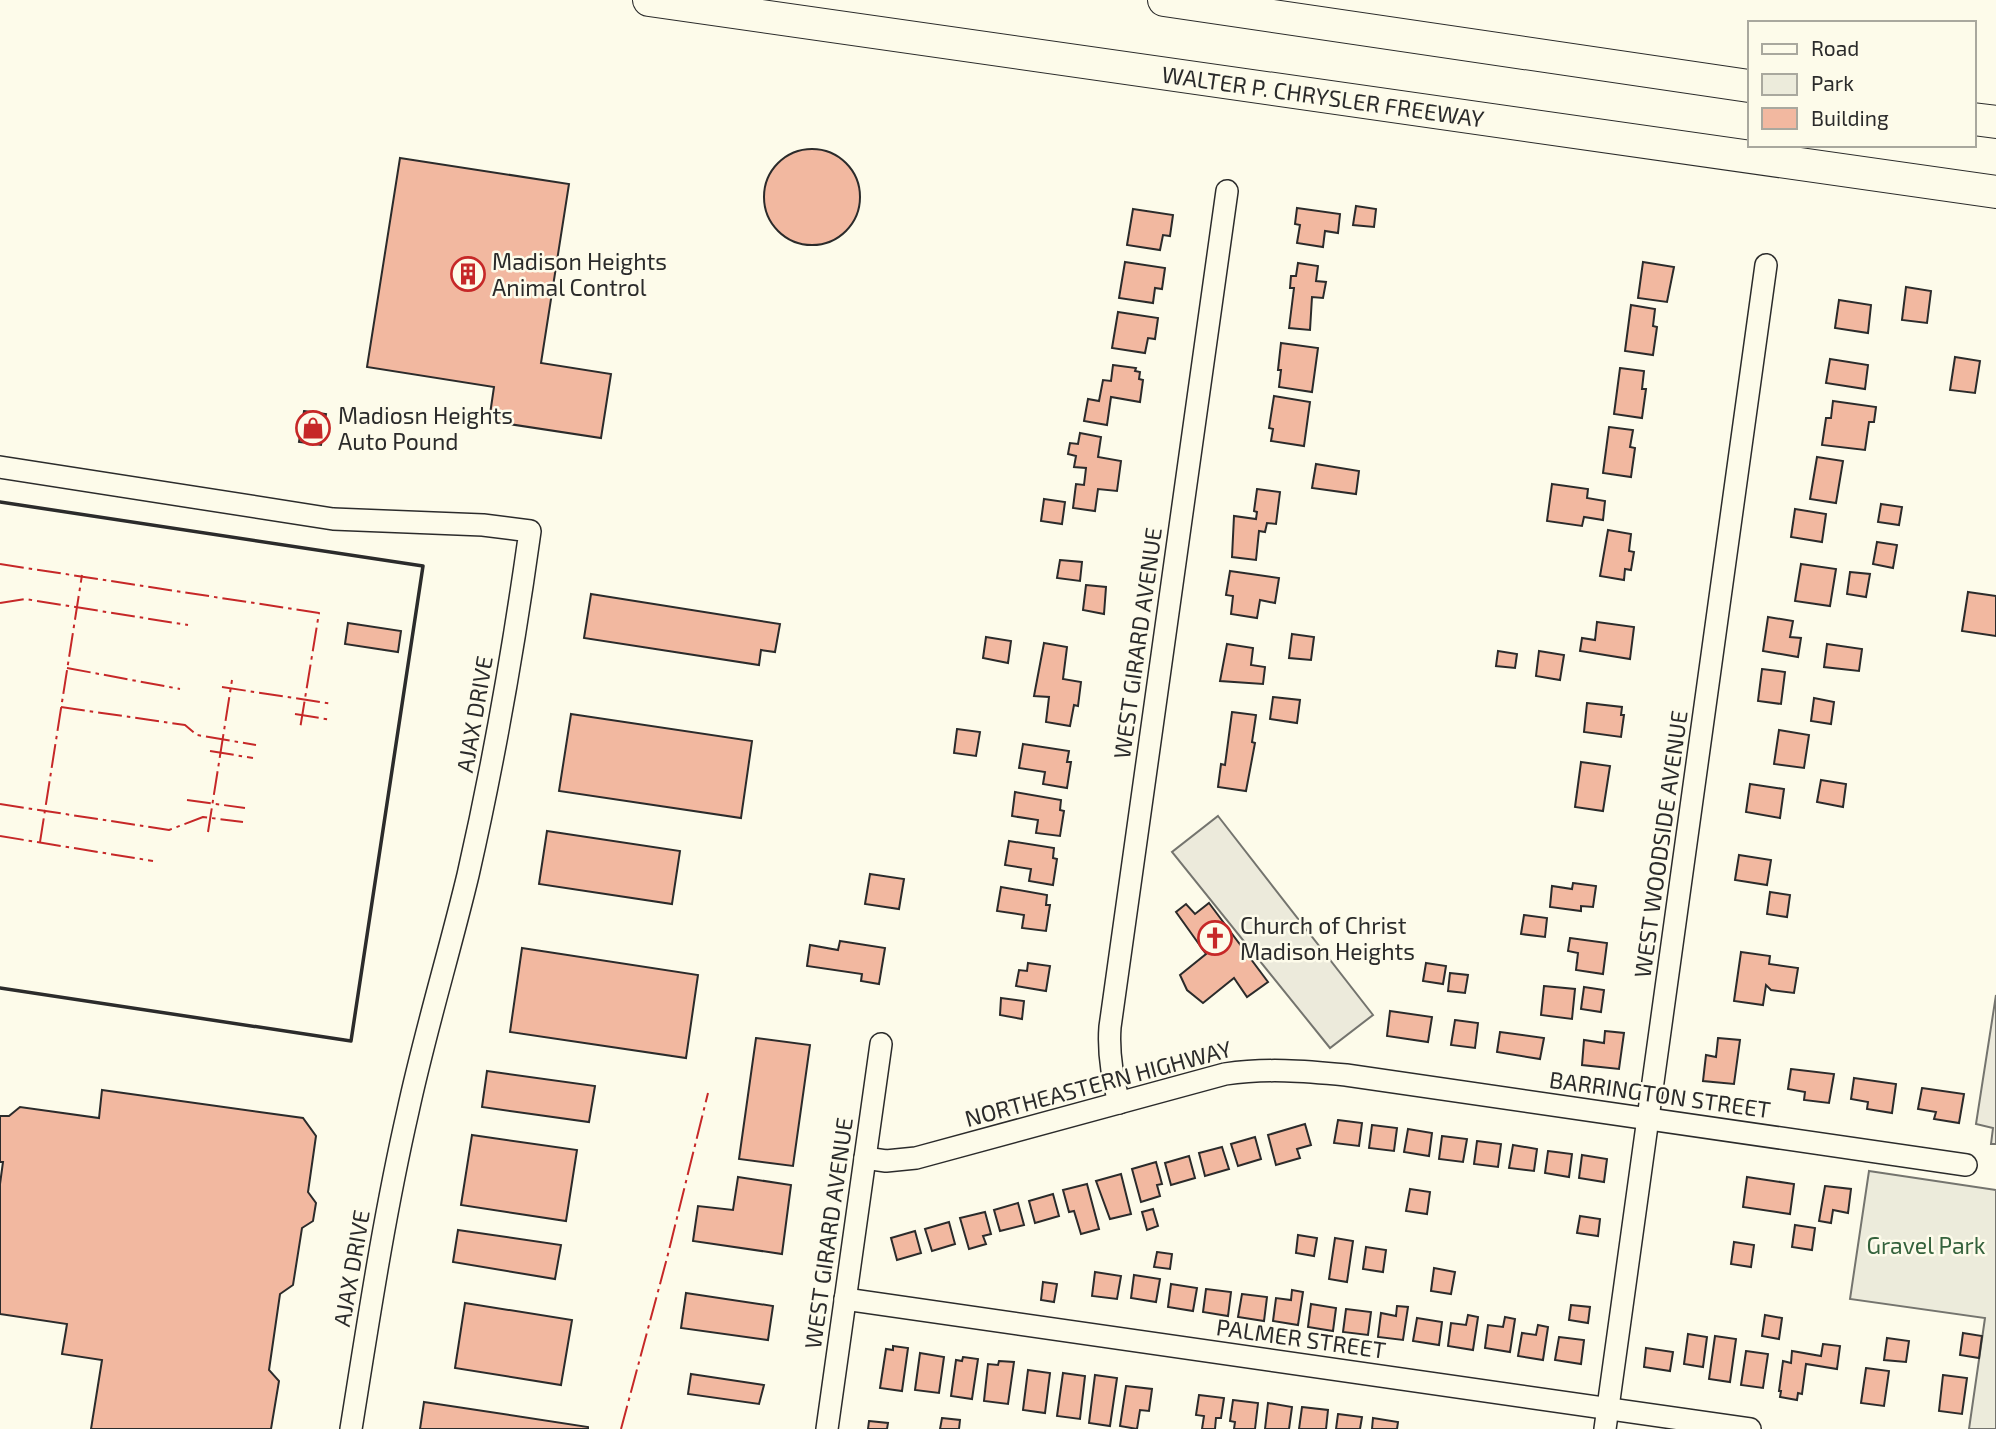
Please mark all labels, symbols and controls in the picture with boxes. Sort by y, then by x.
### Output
legend [1748,21,1975,147]
text: Road [1811,35,1859,60]
street label: WALTER P. CHRYSLER FREEWAY [1160,60,1486,132]
text: Park [1811,70,1854,95]
text: Building [1811,105,1889,130]
place label: Madison Heights Animal Control [492,247,667,301]
building icon: Madison Heights Animal Control [449,255,487,293]
place label: Madiosn Heights Auto Pound [338,401,513,455]
shop icon: Madiosn Heights Auto Pound [294,409,332,447]
street label: WEST GIRARD AVENUE [1107,525,1167,761]
street label: AJAX DRIVE [450,653,498,775]
street label: WEST WOODSIDE AVENUE [1627,709,1693,979]
place label: Church of Christ Madison Heights [1240,911,1415,965]
church icon: Church of Christ Madison Heights [1196,919,1234,957]
street label: NORTHEASTERN HIGHWAY [962,1034,1234,1132]
street label: BARRINGTON STREET [1548,1065,1772,1123]
street label: WEST GIRARD AVENUE [798,1115,858,1351]
street label: AJAX DRIVE [327,1207,375,1329]
park label: Gravel Park [1866,1231,1986,1259]
street label: PALMER STREET [1214,1312,1388,1364]

